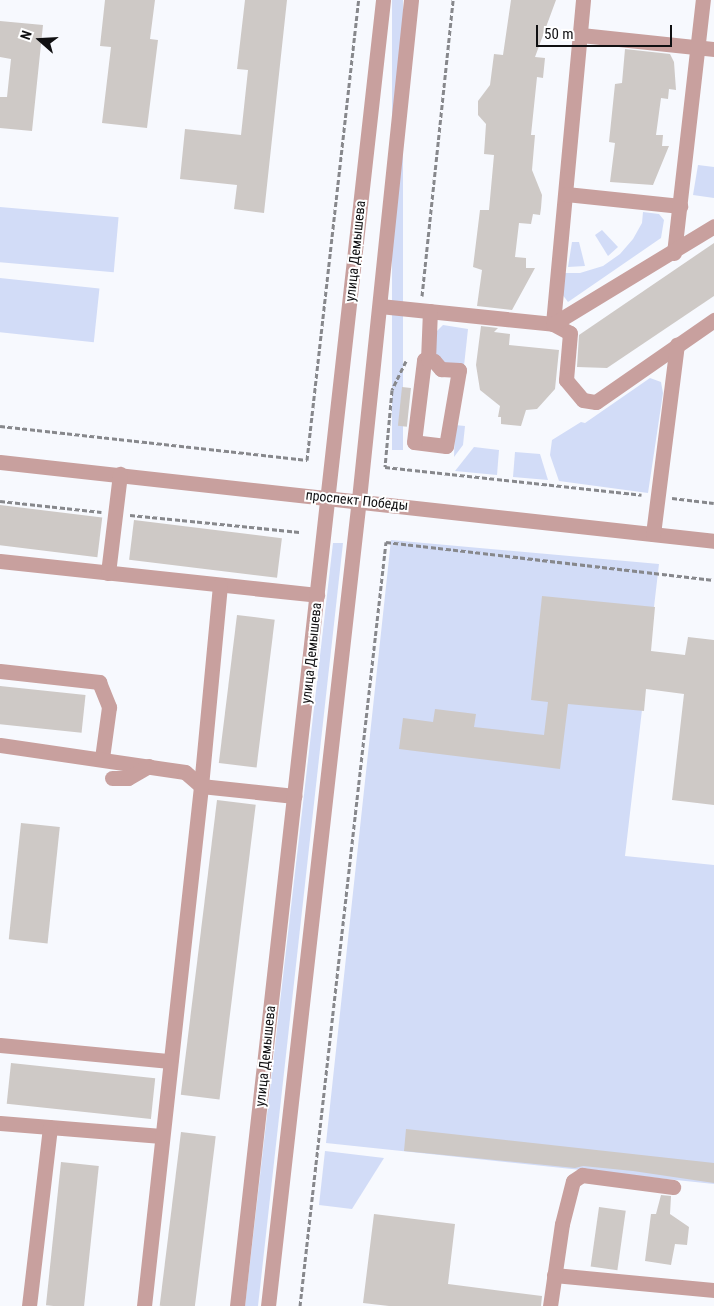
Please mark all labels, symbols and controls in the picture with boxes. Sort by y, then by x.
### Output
north arrow [15,15,65,65]
scale bar [539,15,675,47]
text: 50 m [544,25,574,43]
text: N [17,28,35,42]
street label: улица Демышева [341,200,369,302]
street label: проспект Победы [305,486,409,514]
street label: улица Демышева [297,602,325,704]
street label: улица Демышева [251,1005,279,1107]

